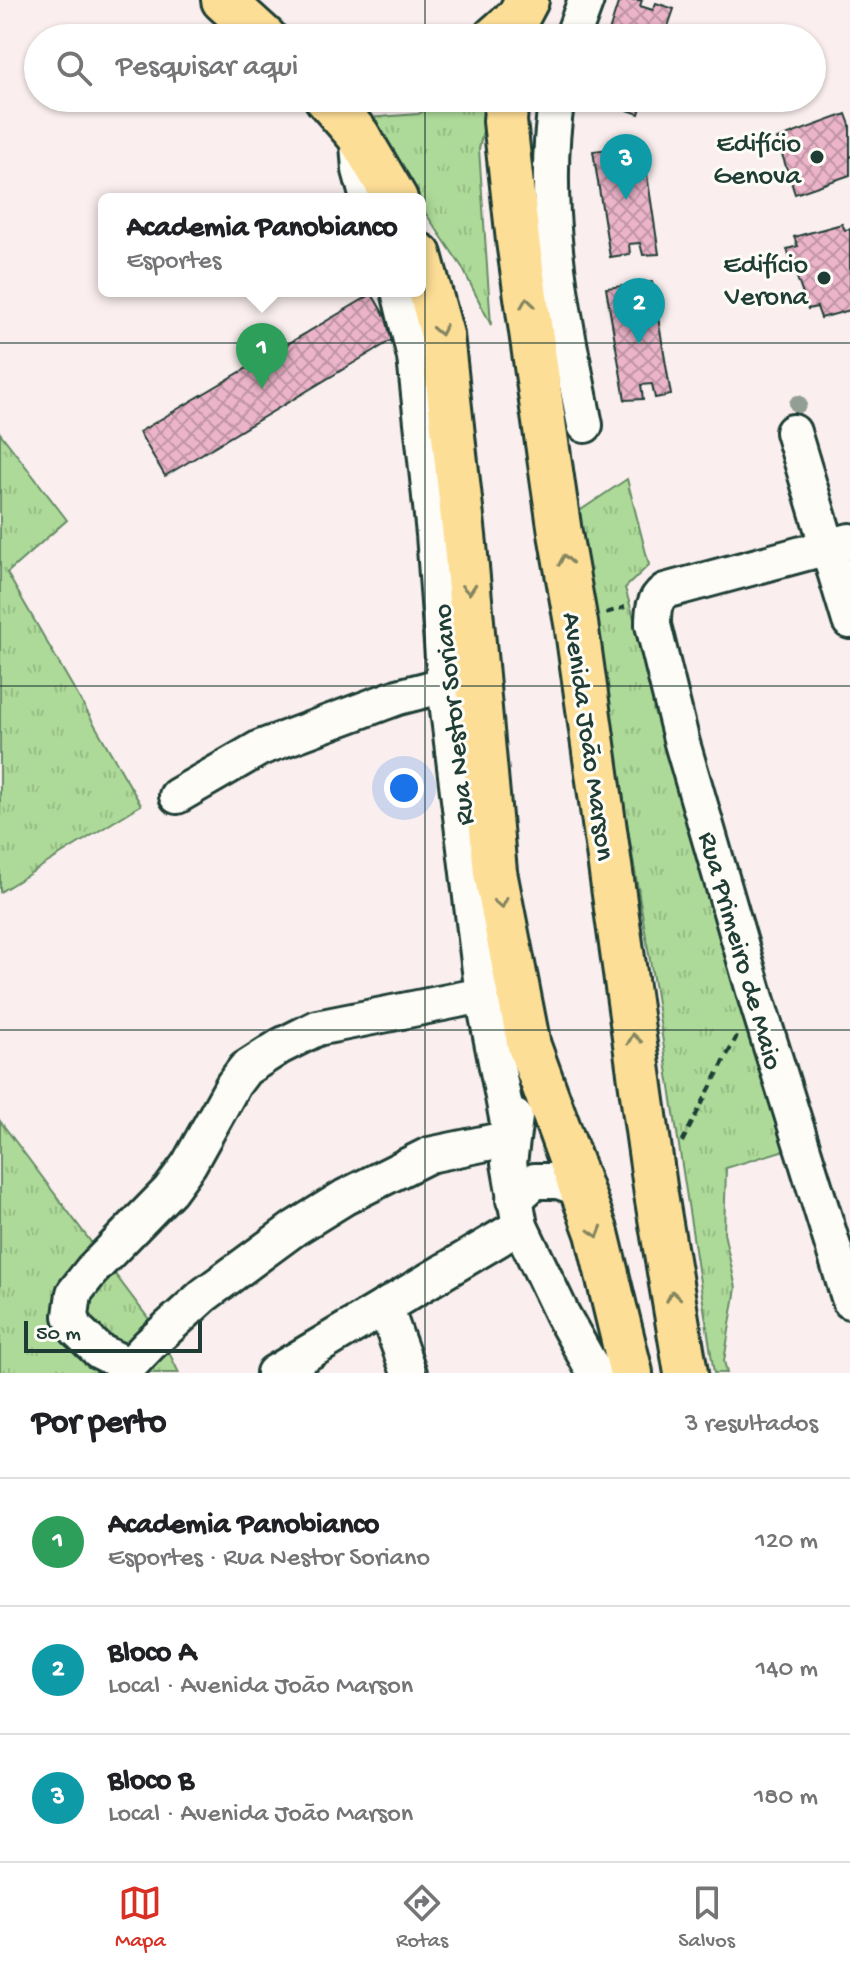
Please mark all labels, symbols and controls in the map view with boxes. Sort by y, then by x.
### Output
search box [24,24,826,112]
icon: search [52,46,96,90]
text: Pesquisar aqui [116,51,298,86]
place label: Edifício Genova [713,129,802,194]
pin: 3 [600,134,652,200]
marker: Edifício Genova [808,148,826,166]
popup [98,193,426,297]
text: Academia Panobianco [126,212,398,247]
text: Esportes [126,247,221,278]
place label: Edifício Verona [723,250,809,315]
marker: Edifício Verona [815,269,833,287]
pin: 2 [613,278,665,344]
one-way arrow [519,296,536,310]
pin: 1 [236,323,288,389]
one-way arrow [431,323,448,337]
one-way arrow [557,553,574,567]
one-way arrow [460,583,477,596]
street label: Rua Nestor Soriano [427,602,484,827]
street label: Avenida João Marson [553,610,620,864]
your location [384,768,424,808]
street label: Rua Primeiro de Maio [689,828,788,1074]
one-way arrow [492,896,509,909]
one-way arrow [626,1032,643,1046]
one-way arrow [587,1225,603,1239]
one-way arrow [666,1289,683,1303]
scale bar [24,1317,202,1353]
text: 50 m [36,1322,81,1348]
text: Por perto [32,1405,166,1445]
text: 3 resultados [685,1410,818,1441]
text: Academia Panobianco [108,1509,379,1544]
text: 1 [53,1527,63,1558]
text: 120 m [755,1527,818,1558]
text: Esportes · Rua Nestor Soriano [108,1544,430,1575]
text: Bloco A [108,1637,196,1672]
text: 2 [52,1655,64,1686]
text: 140 m [756,1655,818,1686]
text: Local · Avenida João Marson [108,1672,413,1703]
text: Bloco B [108,1765,194,1800]
text: 3 [51,1783,65,1814]
text: 180 m [754,1783,818,1814]
text: Local · Avenida João Marson [108,1800,413,1831]
tab: Mapa [115,1881,166,1955]
tab: Rotas [396,1881,448,1955]
tab: Salvos [678,1881,735,1955]

